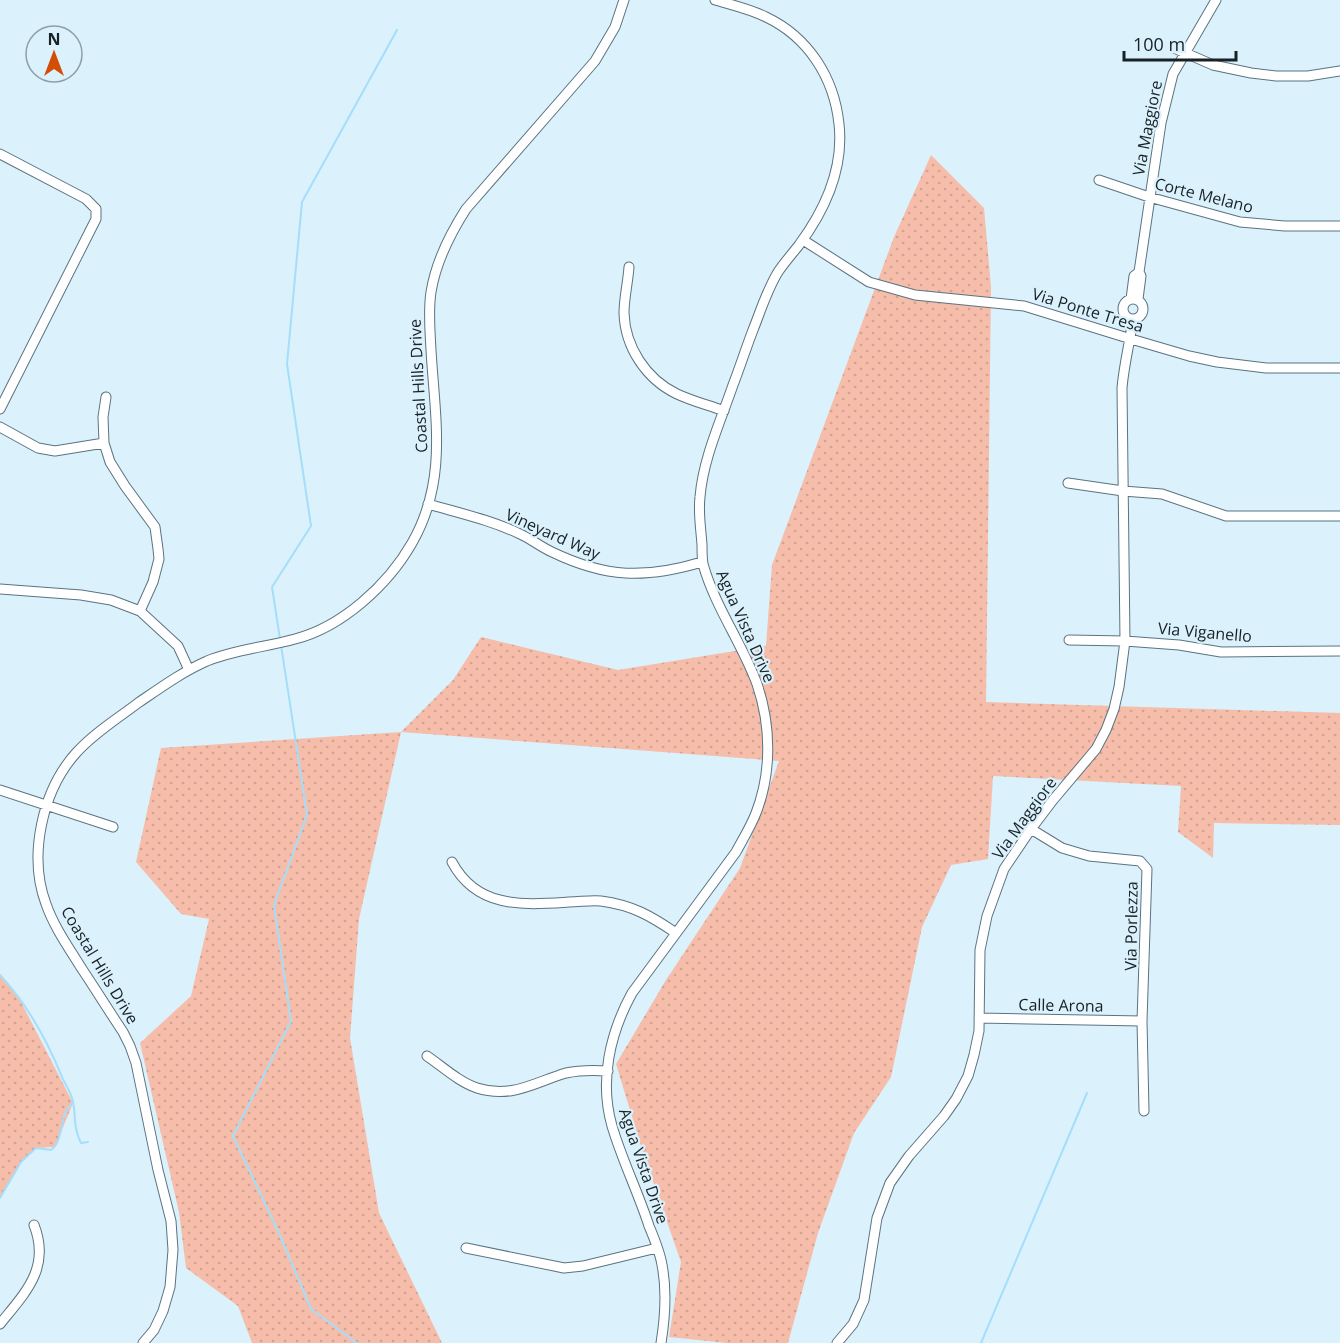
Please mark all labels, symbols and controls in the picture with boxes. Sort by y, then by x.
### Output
north arrow [24,24,84,84]
scale bar [1124,24,1236,62]
text: N [47,28,61,50]
text: 100 m [1133,32,1185,56]
street label: Via Maggiore [1127,79,1167,177]
street label: Corte Melano [1152,172,1256,218]
street label: Via Ponte Tresa [1030,283,1146,337]
street label: Coastal Hills Drive [404,319,432,453]
street label: Vineyard Way [502,503,605,565]
street label: Agua Vista Drive [711,566,781,686]
street label: Via Viganello [1157,617,1253,647]
street label: Via Maggiore [987,772,1061,863]
street label: Via Porlezza [1119,881,1143,971]
street label: Coastal Hills Drive [56,902,144,1028]
street label: Calle Arona [1018,993,1104,1017]
street label: Agua Vista Drive [614,1105,674,1227]

